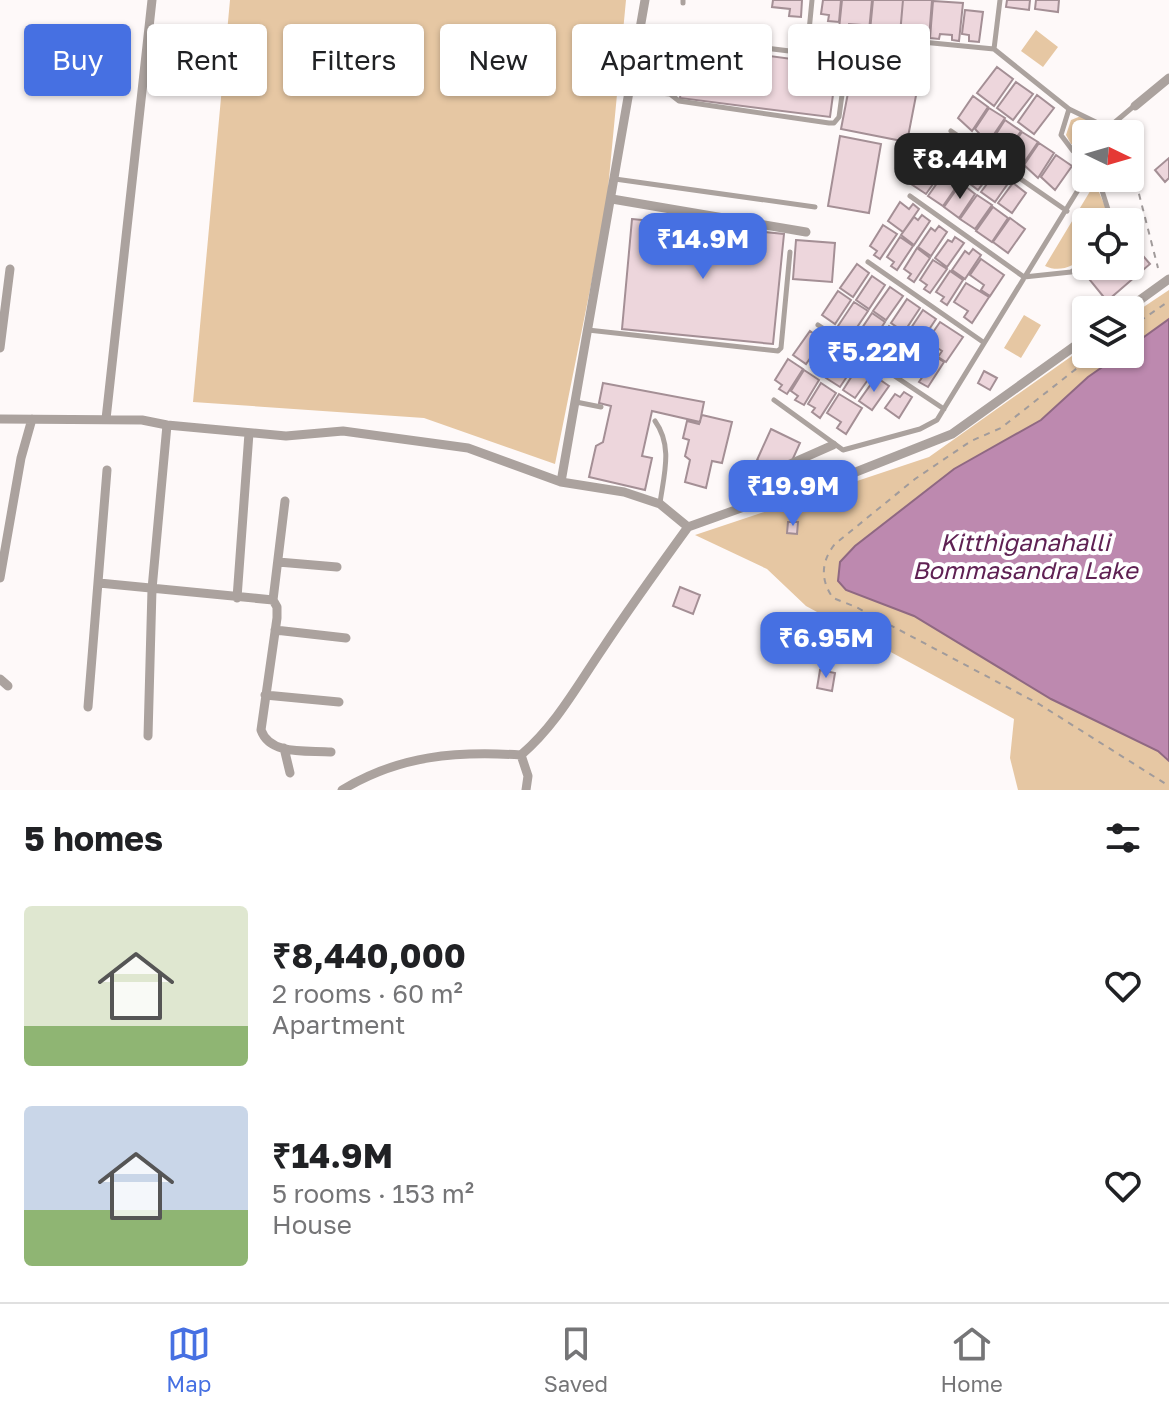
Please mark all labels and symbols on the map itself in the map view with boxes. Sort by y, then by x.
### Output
north arrow [1072,120,1144,192]
pin: ₹8.44M [895,133,1025,201]
pin: ₹14.9M [638,213,768,281]
pin: ₹5.22M [809,326,939,394]
pin: ₹19.9M [728,460,858,528]
water label: Kitthiganahalli Bommasandra Lake [912,527,1140,584]
pin: ₹6.95M [761,612,891,680]

